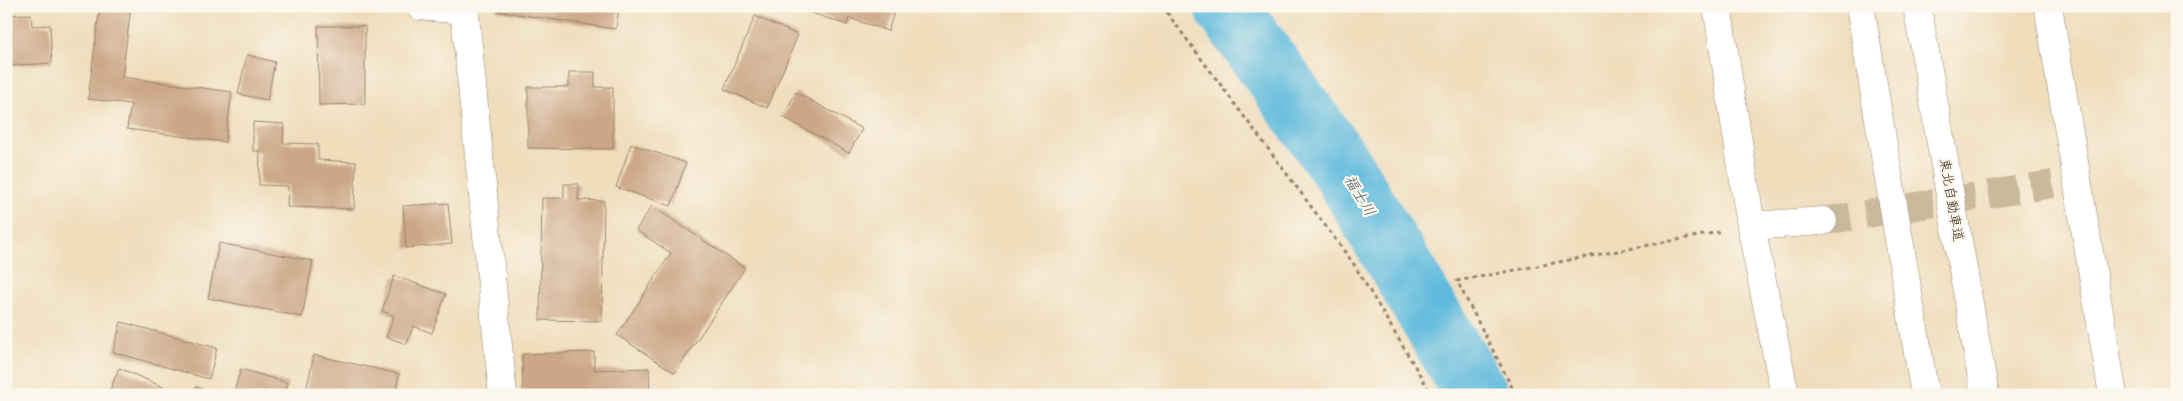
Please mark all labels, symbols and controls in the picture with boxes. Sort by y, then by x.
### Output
street label: 東北自動車道 [1933,157,1969,243]
water label: 福士川 [1337,171,1381,221]

